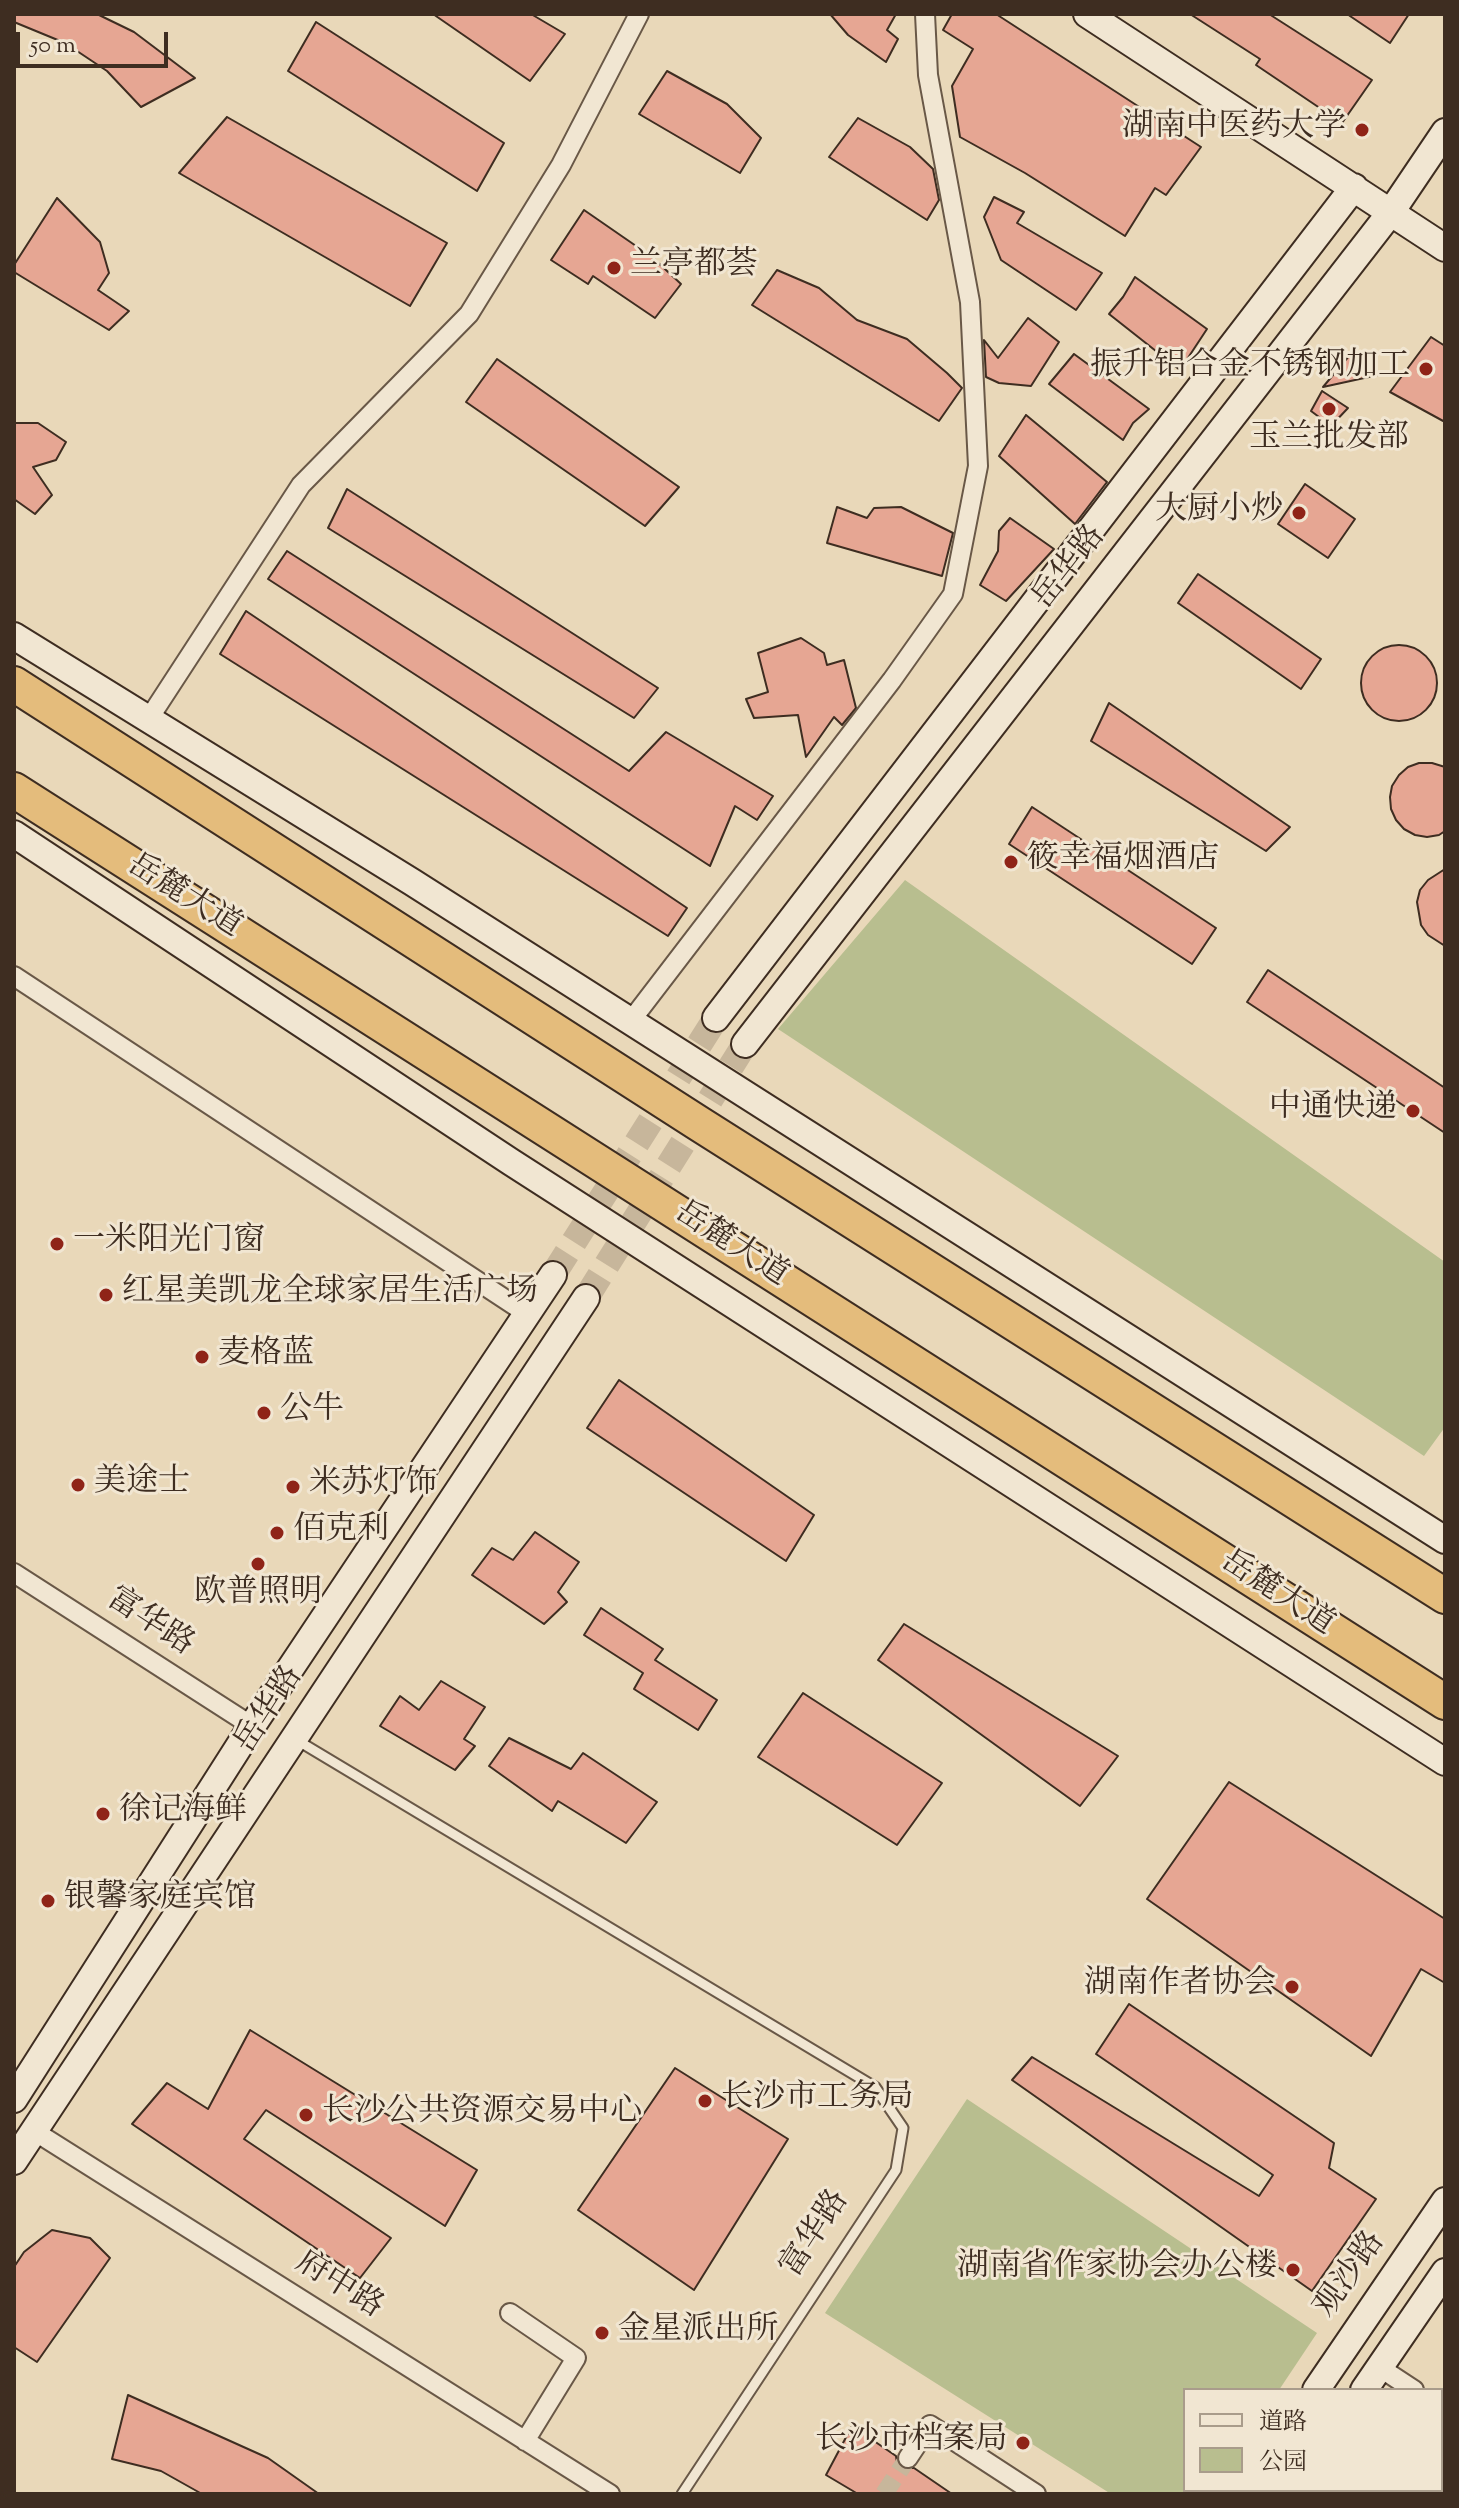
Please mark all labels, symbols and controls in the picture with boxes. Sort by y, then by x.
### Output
scale bar [20,16,172,66]
text: 50 m [30,29,76,63]
place label: 湖南中医药大学 [1122,111,1346,149]
marker: 湖南中医药大学 [1353,121,1371,139]
place label: 兰亭都荟 [630,249,758,287]
marker: 兰亭都荟 [605,259,623,277]
place label: 振升铝合金不锈钢加工 [1090,350,1410,388]
marker: 振升铝合金不锈钢加工 [1417,360,1435,378]
marker: 玉兰批发部 [1320,400,1338,418]
place label: 玉兰批发部 [1249,422,1409,460]
place label: 大厨小炒 [1155,494,1283,532]
marker: 大厨小炒 [1290,504,1308,522]
street label: 岳华路 [1026,519,1116,619]
place label: 筱幸福烟酒店 [1027,843,1219,881]
street label: 岳麓大道 [119,848,247,948]
marker: 筱幸福烟酒店 [1002,853,1020,871]
place label: 中通快递 [1269,1092,1397,1130]
marker: 中通快递 [1404,1102,1422,1120]
street label: 岳麓大道 [666,1195,794,1297]
place label: 一米阳光门窗 [73,1225,265,1263]
marker: 一米阳光门窗 [48,1235,66,1253]
place label: 红星美凯龙全球家居生活广场 [122,1276,538,1314]
marker: 红星美凯龙全球家居生活广场 [97,1286,115,1304]
place label: 麦格蓝 [218,1338,314,1376]
marker: 麦格蓝 [193,1348,211,1366]
place label: 公牛 [280,1394,344,1432]
marker: 公牛 [255,1404,273,1422]
place label: 美途士 [94,1466,190,1504]
place label: 米苏灯饰 [309,1468,437,1506]
marker: 美途士 [69,1476,87,1494]
marker: 米苏灯饰 [284,1478,302,1496]
place label: 佰克利 [293,1514,389,1552]
marker: 佰克利 [268,1524,286,1542]
street label: 岳麓大道 [1212,1544,1340,1646]
marker: 欧普照明 [249,1555,267,1573]
place label: 欧普照明 [194,1577,322,1615]
street label: 富华路 [98,1582,200,1666]
street label: 岳华路 [229,1660,313,1762]
place label: 徐记海鲜 [119,1795,247,1833]
marker: 徐记海鲜 [94,1805,112,1823]
place label: 银馨家庭宾馆 [64,1882,256,1920]
marker: 银馨家庭宾馆 [39,1892,57,1910]
place label: 湖南作者协会 [1084,1968,1276,2006]
marker: 湖南作者协会 [1283,1978,1301,1996]
place label: 长沙市工务局 [721,2082,913,2120]
marker: 长沙市工务局 [696,2092,714,2110]
place label: 长沙公共资源交易中心 [322,2096,642,2134]
marker: 长沙公共资源交易中心 [297,2106,315,2124]
street label: 富华路 [775,2184,859,2286]
street label: 观沙路 [1309,2226,1395,2326]
street label: 府中路 [287,2245,389,2329]
place label: 湖南省作家协会办公楼 [957,2251,1277,2289]
marker: 湖南省作家协会办公楼 [1284,2261,1302,2279]
place label: 金星派出所 [618,2314,778,2352]
marker: 金星派出所 [593,2324,611,2342]
legend [1183,2388,1443,2492]
text: 道路 [1259,2406,1307,2440]
place label: 长沙市档案局 [815,2424,1007,2462]
marker: 长沙市档案局 [1014,2434,1032,2452]
text: 公园 [1259,2446,1307,2480]

